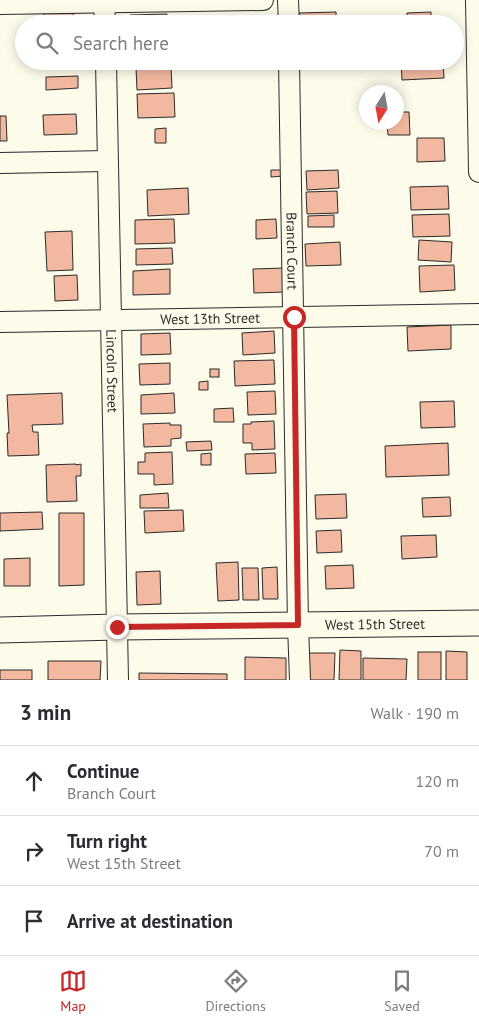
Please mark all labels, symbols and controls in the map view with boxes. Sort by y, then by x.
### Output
search box [15,15,464,70]
icon: search [33,29,61,57]
text: Search here [73,31,169,55]
north arrow [359,85,404,130]
street label: Branch Court [282,212,302,290]
route start [283,306,306,329]
street label: West 13th Street [160,309,260,328]
street label: Lincoln Street [102,329,122,413]
street label: West 15th Street [325,615,425,634]
route end [106,616,129,639]
text: 3 min [20,699,71,726]
text: Walk · 190 m [370,703,459,723]
text: Continue [67,759,139,783]
icon: ahead [20,767,48,795]
text: 120 m [416,771,459,791]
text: Branch Court [67,783,156,803]
text: Turn right [67,829,147,853]
icon: right [20,837,48,865]
text: 70 m [424,841,459,861]
text: West 15th Street [67,853,181,873]
icon: arrive [20,907,48,935]
text: Arrive at destination [67,909,233,933]
tab: Map [59,967,87,1015]
tab: Directions [205,967,266,1015]
tab: Saved [384,967,420,1015]

